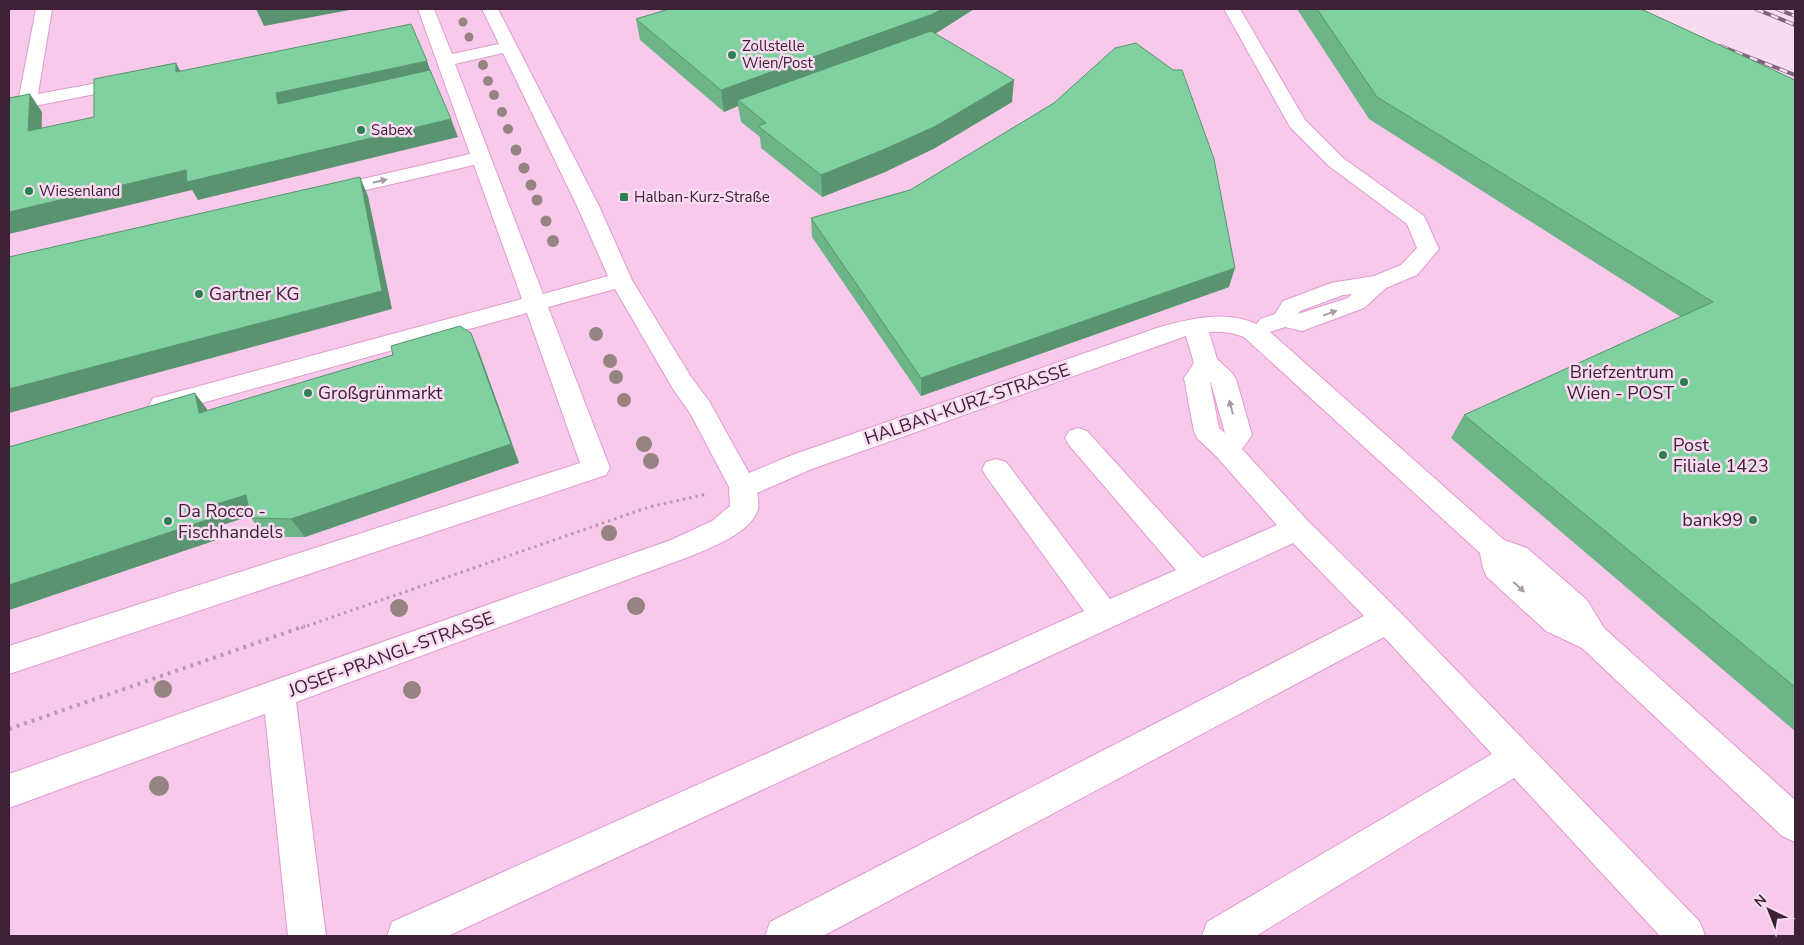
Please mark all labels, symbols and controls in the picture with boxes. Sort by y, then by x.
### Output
place label: Zollstelle Wien/Post [742,36,813,73]
marker: Zollstelle Wien/Post [726,49,738,61]
place label: Sabex [371,120,413,140]
marker: Sabex [355,124,367,136]
one-way arrow [372,177,387,185]
place label: Wiesenland [39,181,120,201]
marker: Wiesenland [23,185,35,197]
place label: Halban-Kurz-Straße [634,187,770,207]
marker: Halban-Kurz-Straße [618,191,630,203]
place label: Gartner KG [209,282,300,306]
marker: Gartner KG [193,288,205,300]
one-way arrow [1323,308,1338,316]
street label: HALBAN-KURZ-STRASSE [861,358,1073,450]
place label: Briefzentrum Wien - POST [1567,360,1674,405]
marker: Briefzentrum Wien - POST [1678,376,1690,388]
place label: Großgrünmarkt [318,381,443,405]
marker: Großgrünmarkt [302,387,314,399]
one-way arrow [1227,399,1235,414]
place label: Post Filiale 1423 [1673,433,1769,478]
marker: Post Filiale 1423 [1657,449,1669,461]
place label: Da Rocco - Fischhandels [178,499,283,544]
place label: bank99 [1682,508,1743,532]
marker: bank99 [1747,514,1759,526]
marker: Da Rocco - Fischhandels [162,515,174,527]
one-way arrow [1513,582,1526,593]
street label: JOSEF-PRANGL-STRASSE [284,606,497,703]
north arrow [1744,885,1794,935]
text: N [1750,890,1771,911]

